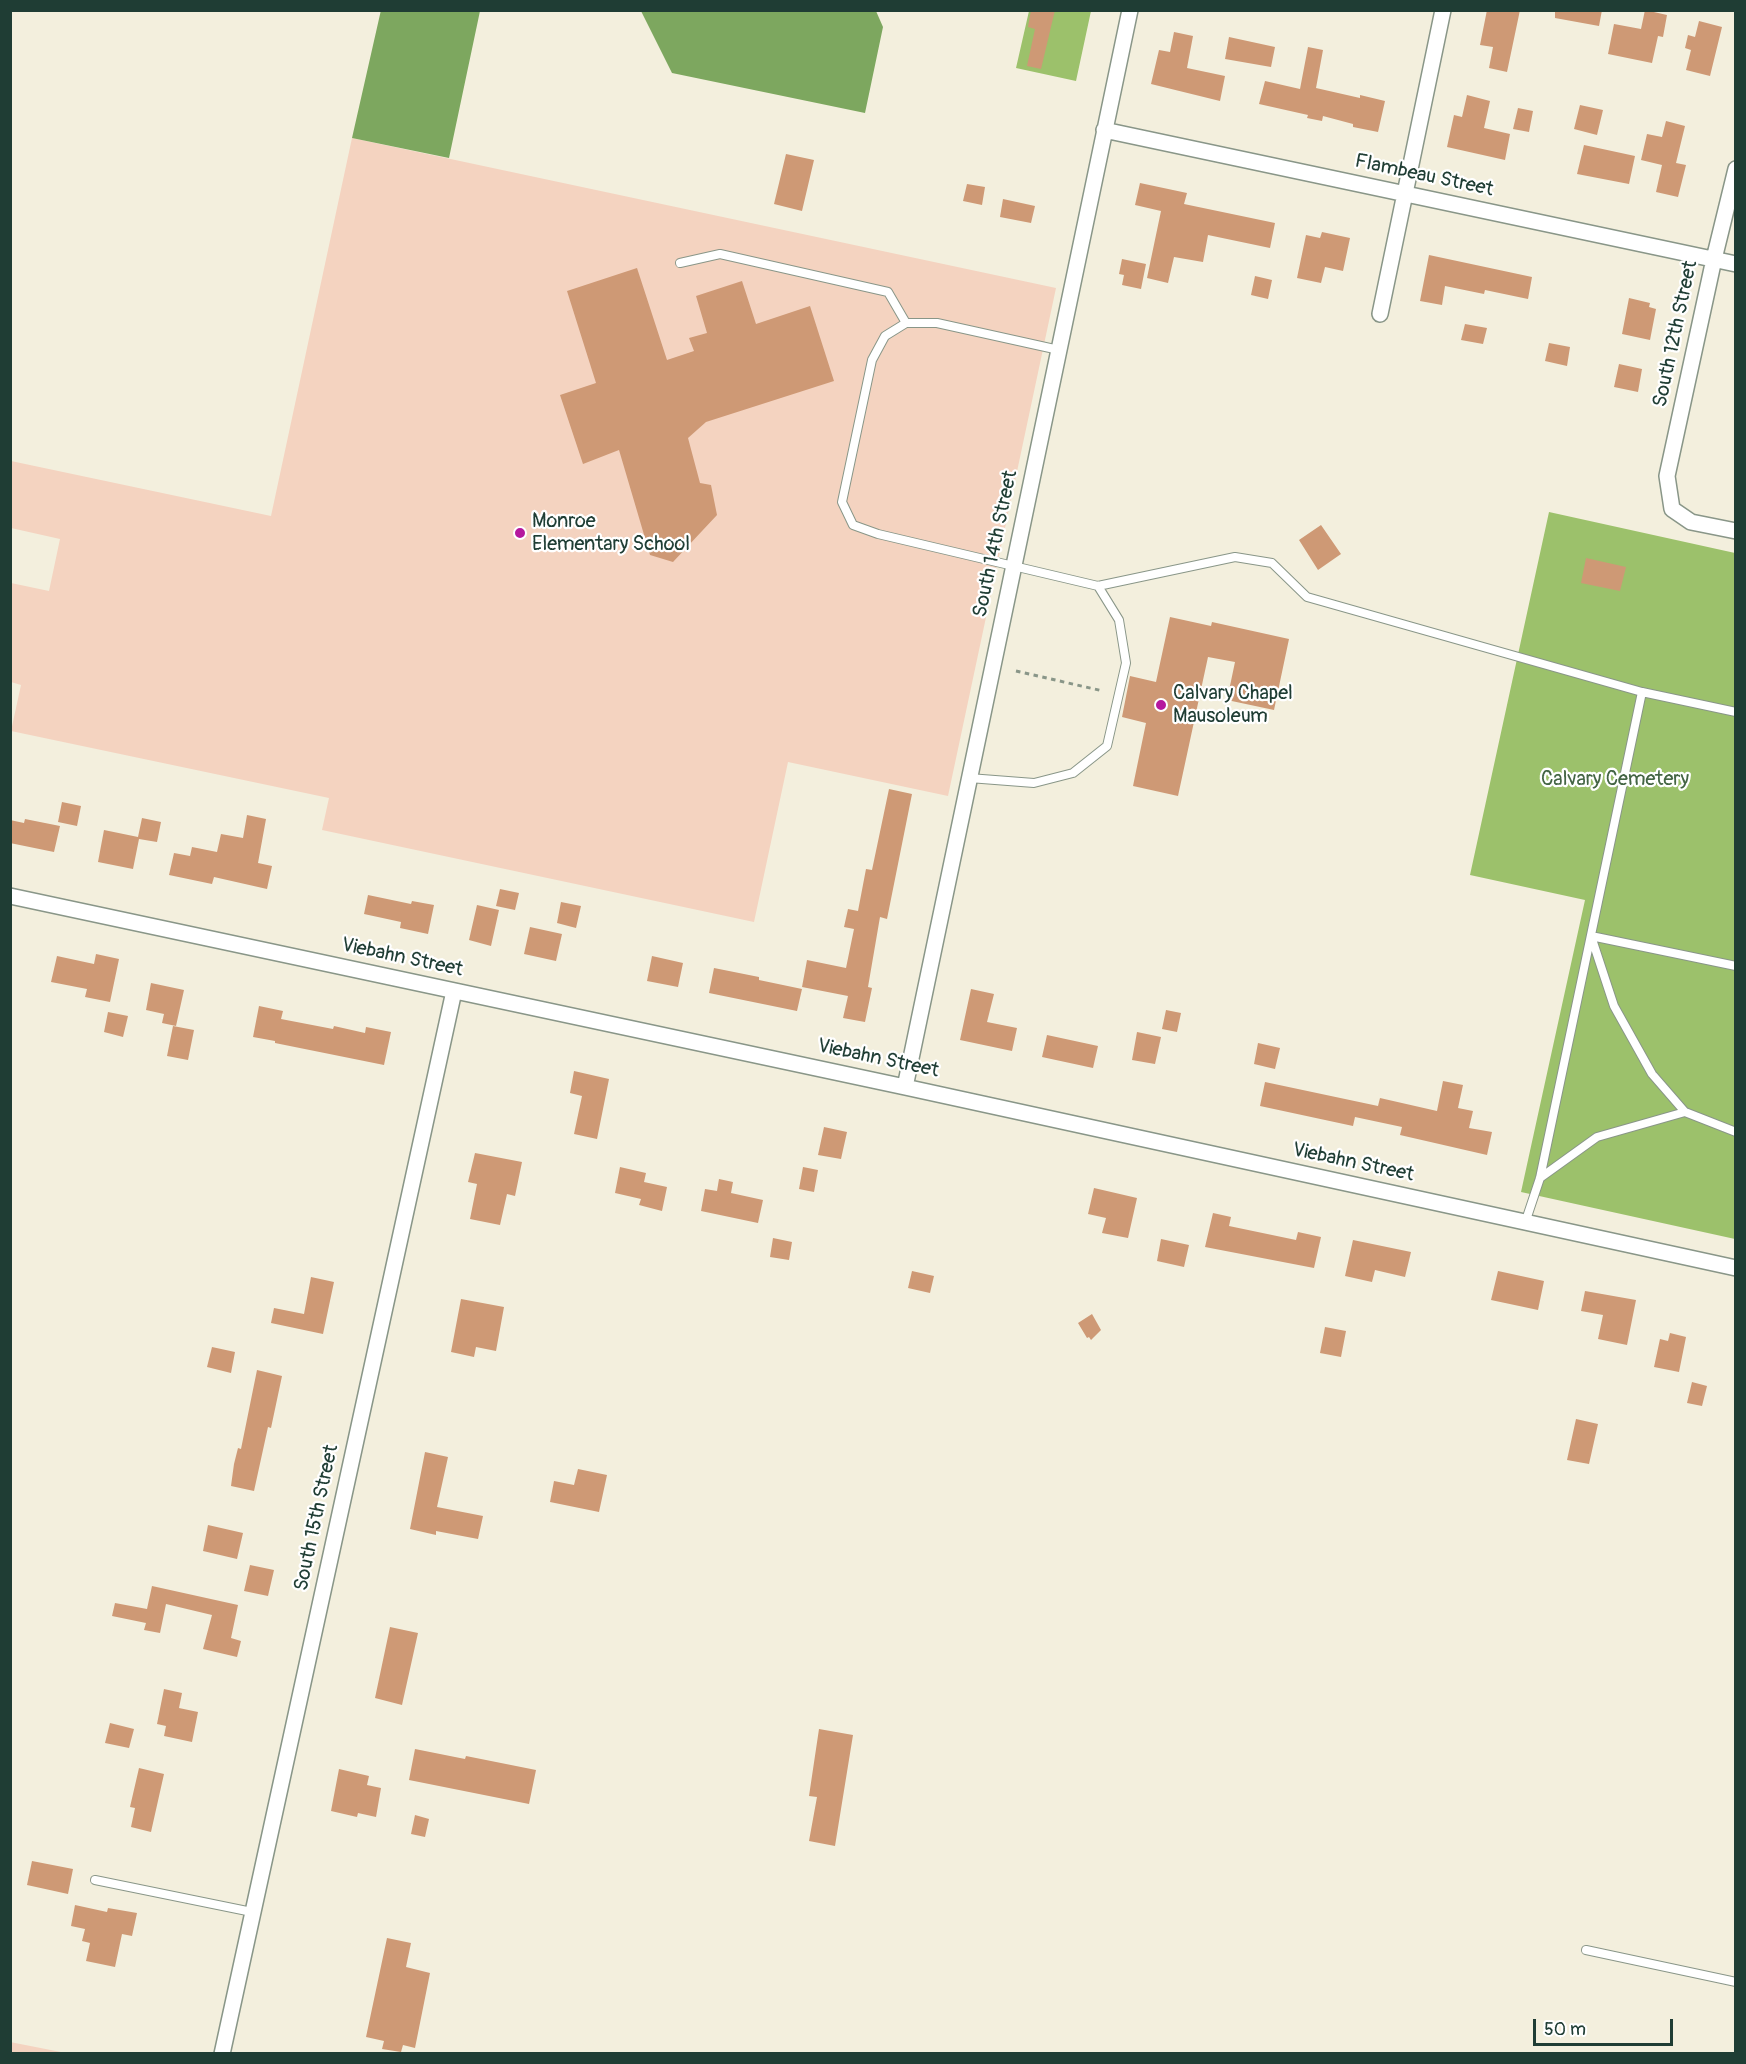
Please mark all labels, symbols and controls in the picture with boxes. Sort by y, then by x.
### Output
street label: Flambeau Street [1353,150,1495,202]
street label: South 12th Street [1649,259,1703,409]
street label: South 14th Street [969,468,1023,620]
place label: Monroe Elementary School [532,510,690,557]
marker: Monroe Elementary School [513,526,527,540]
place label: Calvary Chapel Mausoleum [1173,682,1293,729]
marker: Calvary Chapel Mausoleum [1154,698,1168,712]
park label: Calvary Cemetery [1541,768,1689,792]
street label: Viebahn Street [339,933,465,983]
street label: Viebahn Street [815,1034,941,1084]
street label: Viebahn Street [1290,1138,1416,1188]
street label: South 15th Street [290,1443,344,1593]
scale bar [1536,2007,1676,2045]
text: 50 m [1544,2018,1586,2041]

